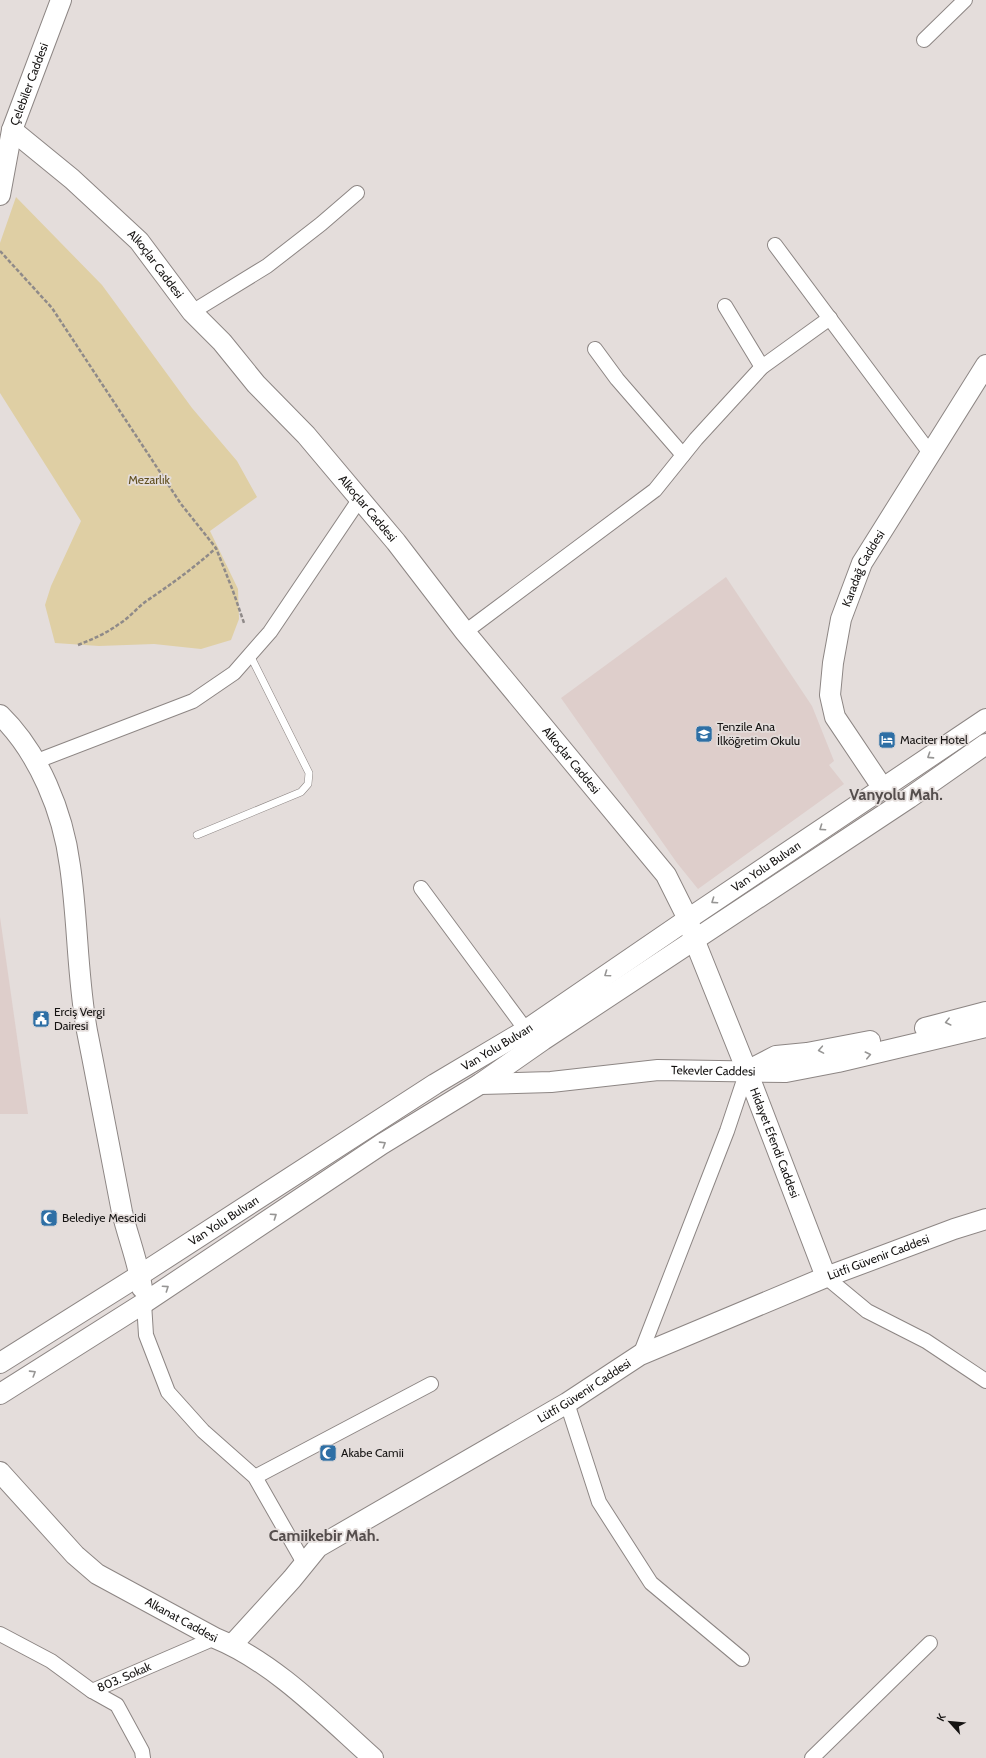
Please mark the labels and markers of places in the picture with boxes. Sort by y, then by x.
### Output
place label: Tenzile Ana İlköğretim Okulu [717,719,800,748]
school or university icon: Tenzile Ana İlköğretim Okulu [694,724,714,744]
hotel icon: Maciter Hotel [877,730,897,750]
place label: Maciter Hotel [900,732,968,747]
place label: Erciş Vergi Dairesi [54,1004,105,1033]
public building icon: Erciş Vergi Dairesi [31,1009,51,1029]
mosque icon: Belediye Mescidi [39,1208,59,1228]
place label: Belediye Mescidi [62,1210,146,1225]
mosque icon: Akabe Camii [318,1443,338,1463]
place label: Akabe Camii [341,1445,404,1460]

